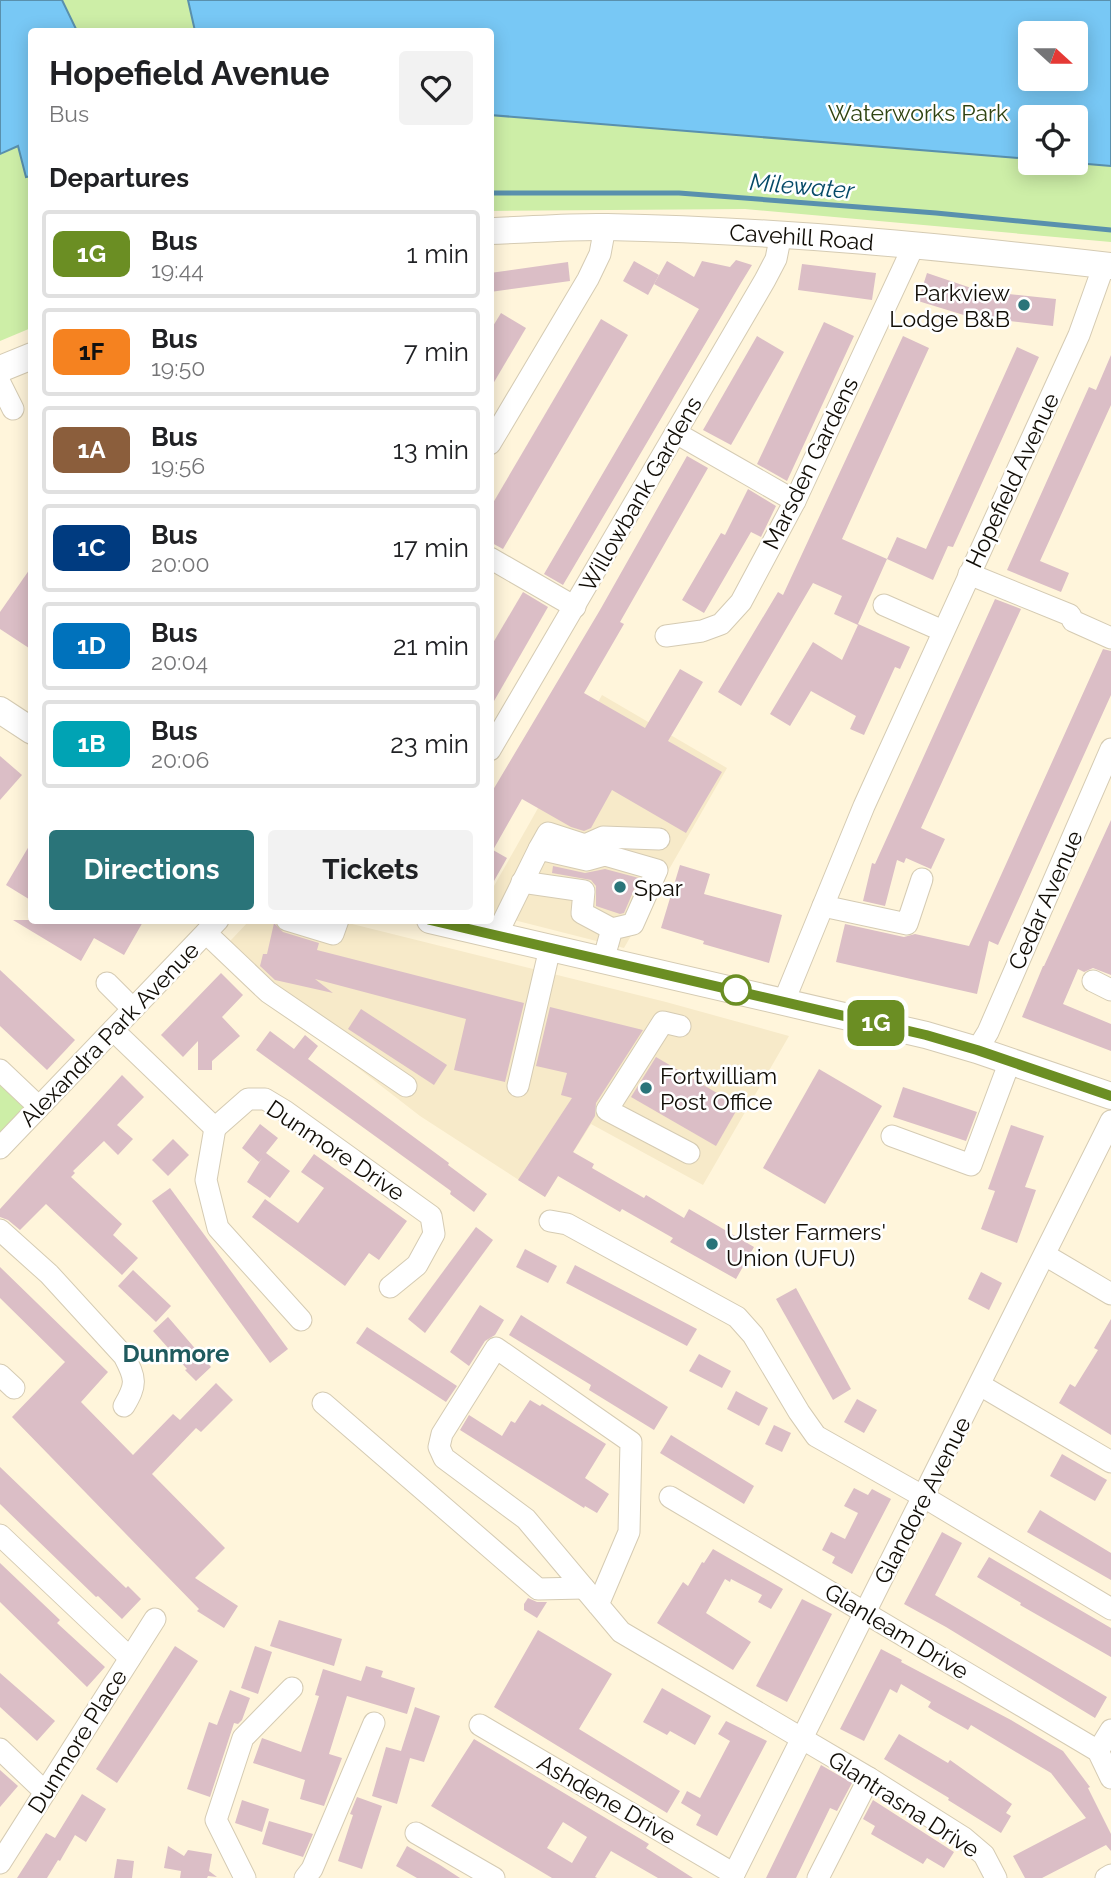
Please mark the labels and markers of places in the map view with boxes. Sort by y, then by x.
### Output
place label: Parkview Lodge B&B [889,279,1010,332]
marker: Parkview Lodge B&B [1016,297,1032,313]
place label: Spar [634,874,683,901]
marker: Spar [612,879,628,895]
unlabelled marker [721,975,751,1005]
place label: Fortwilliam Post Office [660,1062,777,1115]
marker: Fortwilliam Post Office [638,1080,654,1096]
place label: Ulster Farmers' Union (UFU) [726,1218,886,1271]
marker: Ulster Farmers' Union (UFU) [704,1236,720,1252]

